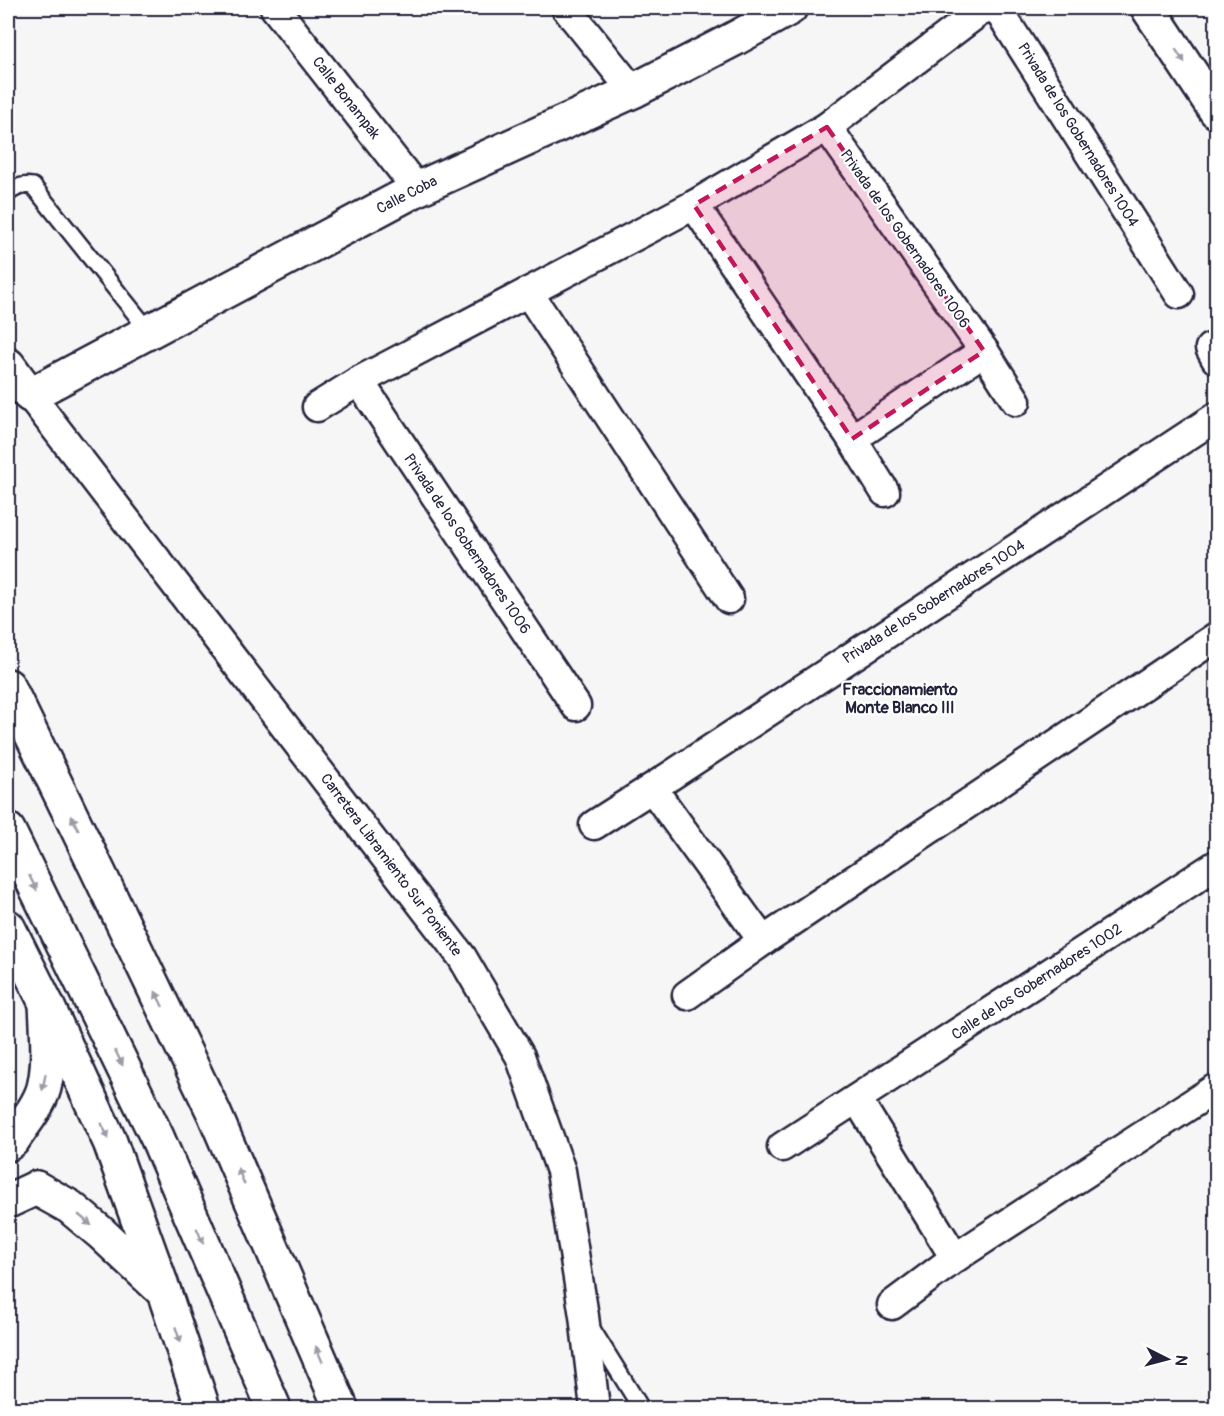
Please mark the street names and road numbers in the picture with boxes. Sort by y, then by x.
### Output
street label: Privada de los Gobernadores 1004 [1013,39,1143,231]
street label: Calle Bonampak [308,53,385,144]
street label: Privada de los Gobernadores 1006 [836,146,974,332]
street label: Calle Coba [373,172,441,218]
street label: Privada de los Gobernadores 1006 [399,450,535,638]
street label: Privada de los Gobernadores 1004 [839,536,1029,668]
street label: Carretera Libramiento Sur Poniente [316,770,466,961]
street label: Calle de los Gobernadores 1002 [948,920,1126,1044]

